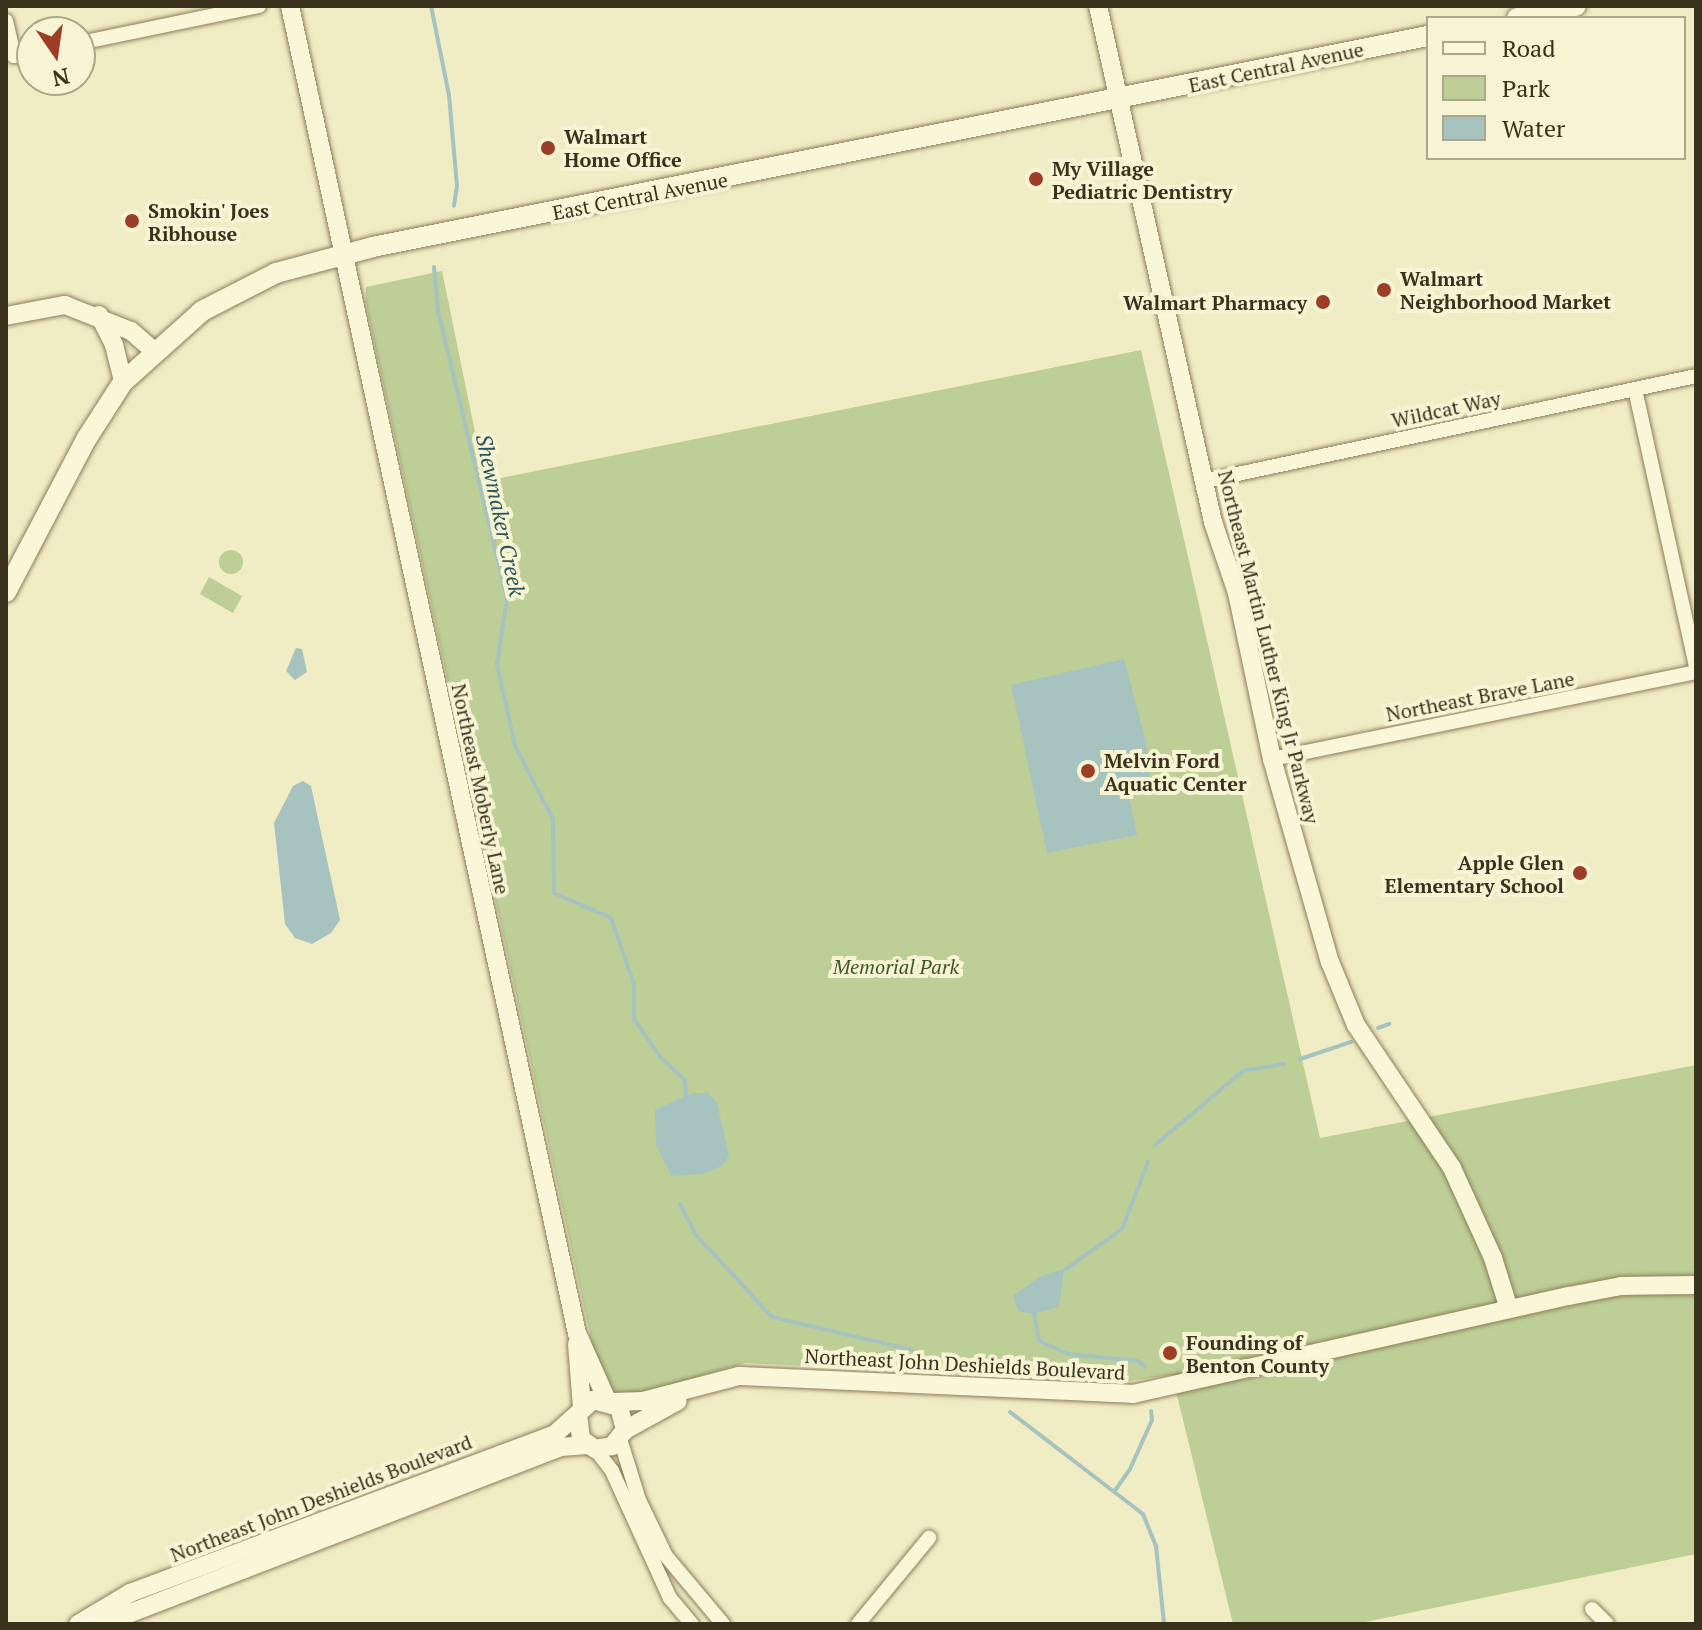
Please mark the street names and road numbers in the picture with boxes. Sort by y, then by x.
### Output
street label: East Central Avenue [1186,37,1366,97]
street label: East Central Avenue [550,167,730,225]
street label: Wildcat Way [1389,386,1503,432]
street label: Northeast Martin Luther King Jr Parkway [1213,468,1325,826]
street label: Northeast Brave Lane [1384,666,1576,726]
street label: Northeast Moberly Lane [447,682,515,896]
street label: Northeast John Deshields Boulevard [804,1344,1126,1384]
street label: Northeast John Deshields Boulevard [167,1429,475,1567]

